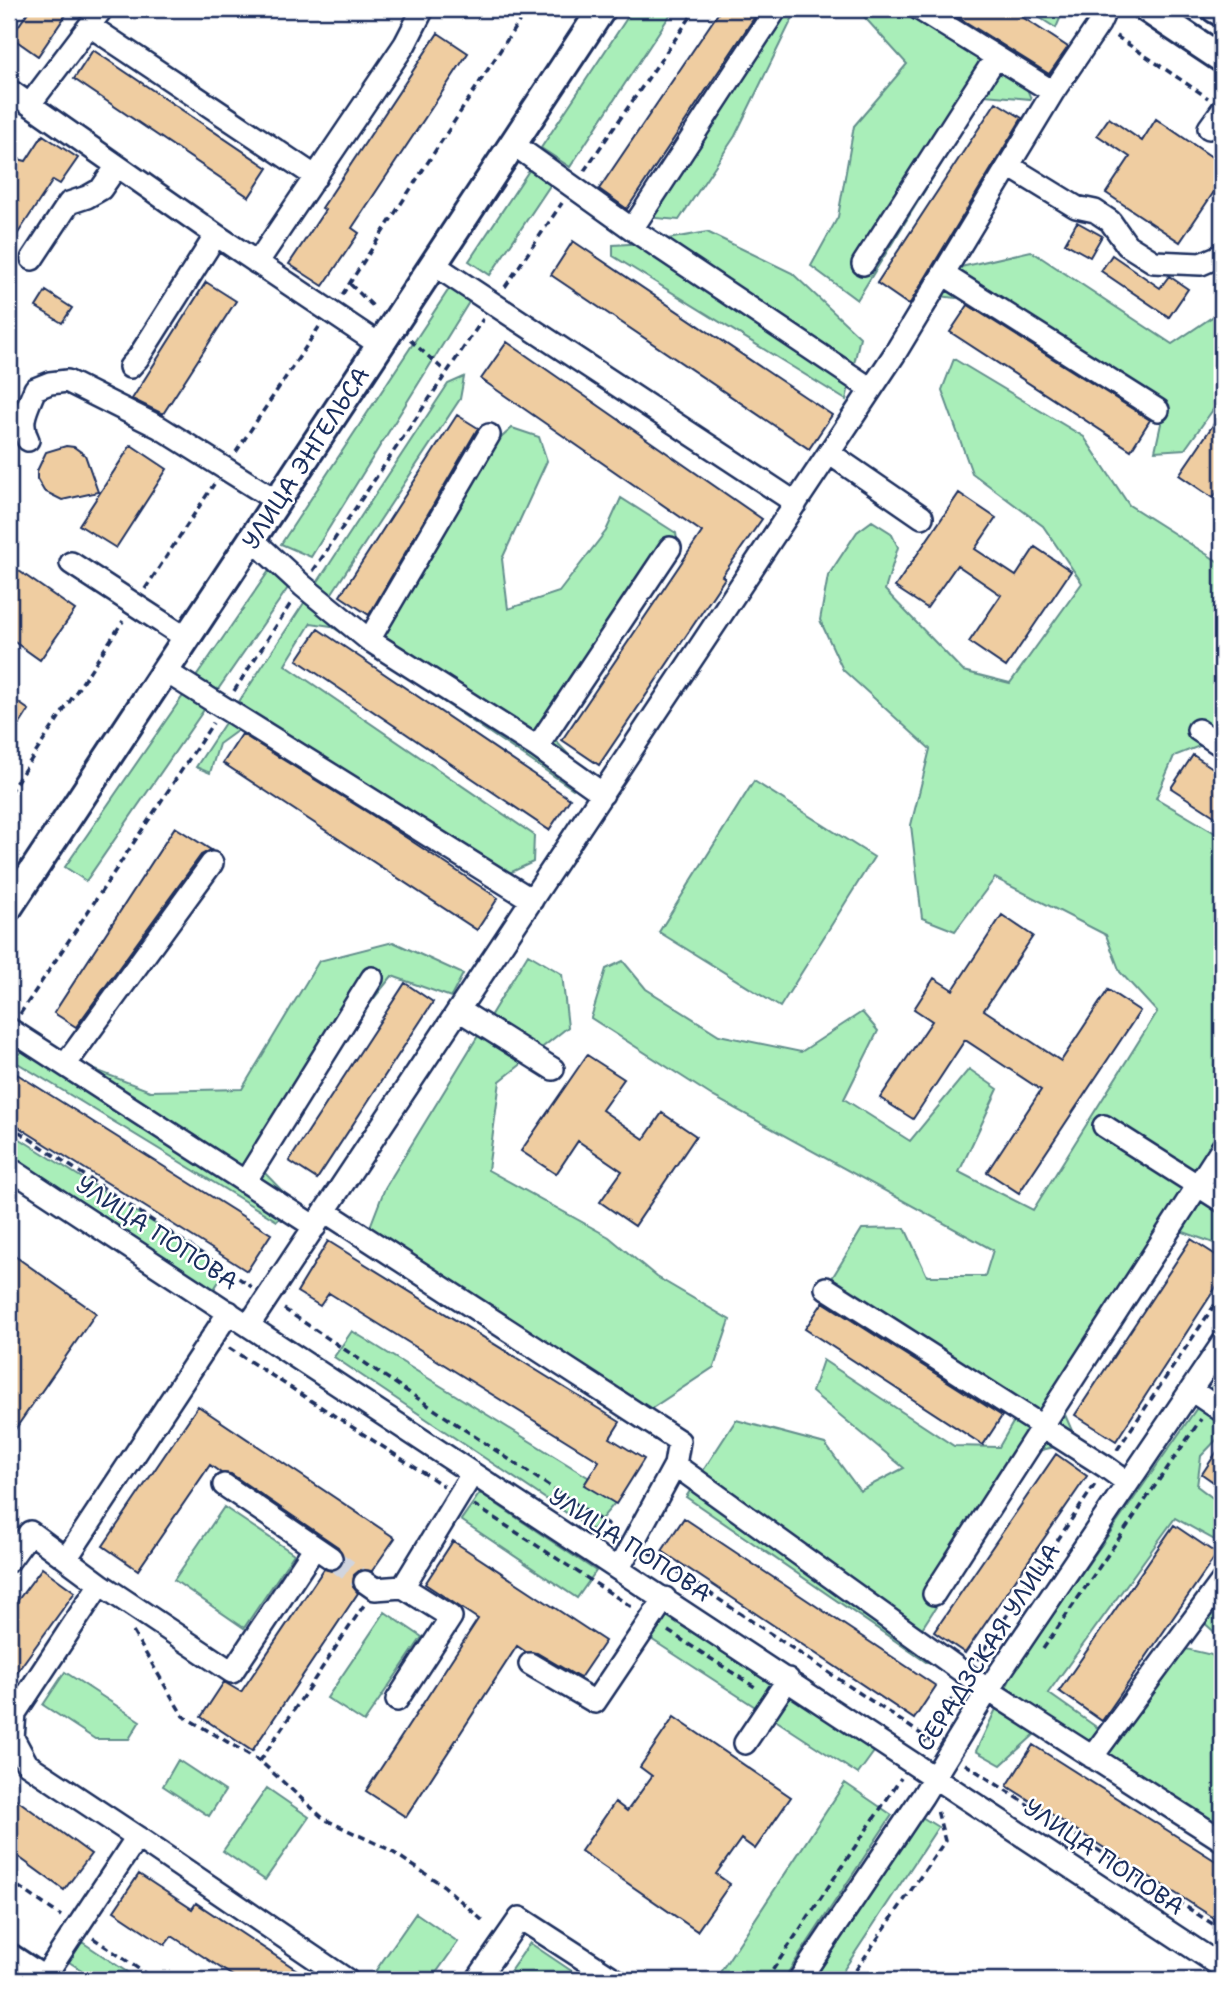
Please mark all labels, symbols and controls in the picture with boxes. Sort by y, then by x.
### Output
street label: УЛИЦА ЭНГЕЛЬСА [235,361,377,555]
street label: УЛИЦА ПОПОВА [70,1169,244,1297]
street label: УЛИЦА ПОПОВА [543,1481,717,1609]
street label: СЕРАДЗСКАЯ УЛИЦА [909,1537,1067,1757]
street label: УЛИЦА ПОПОВА [1017,1791,1191,1923]

